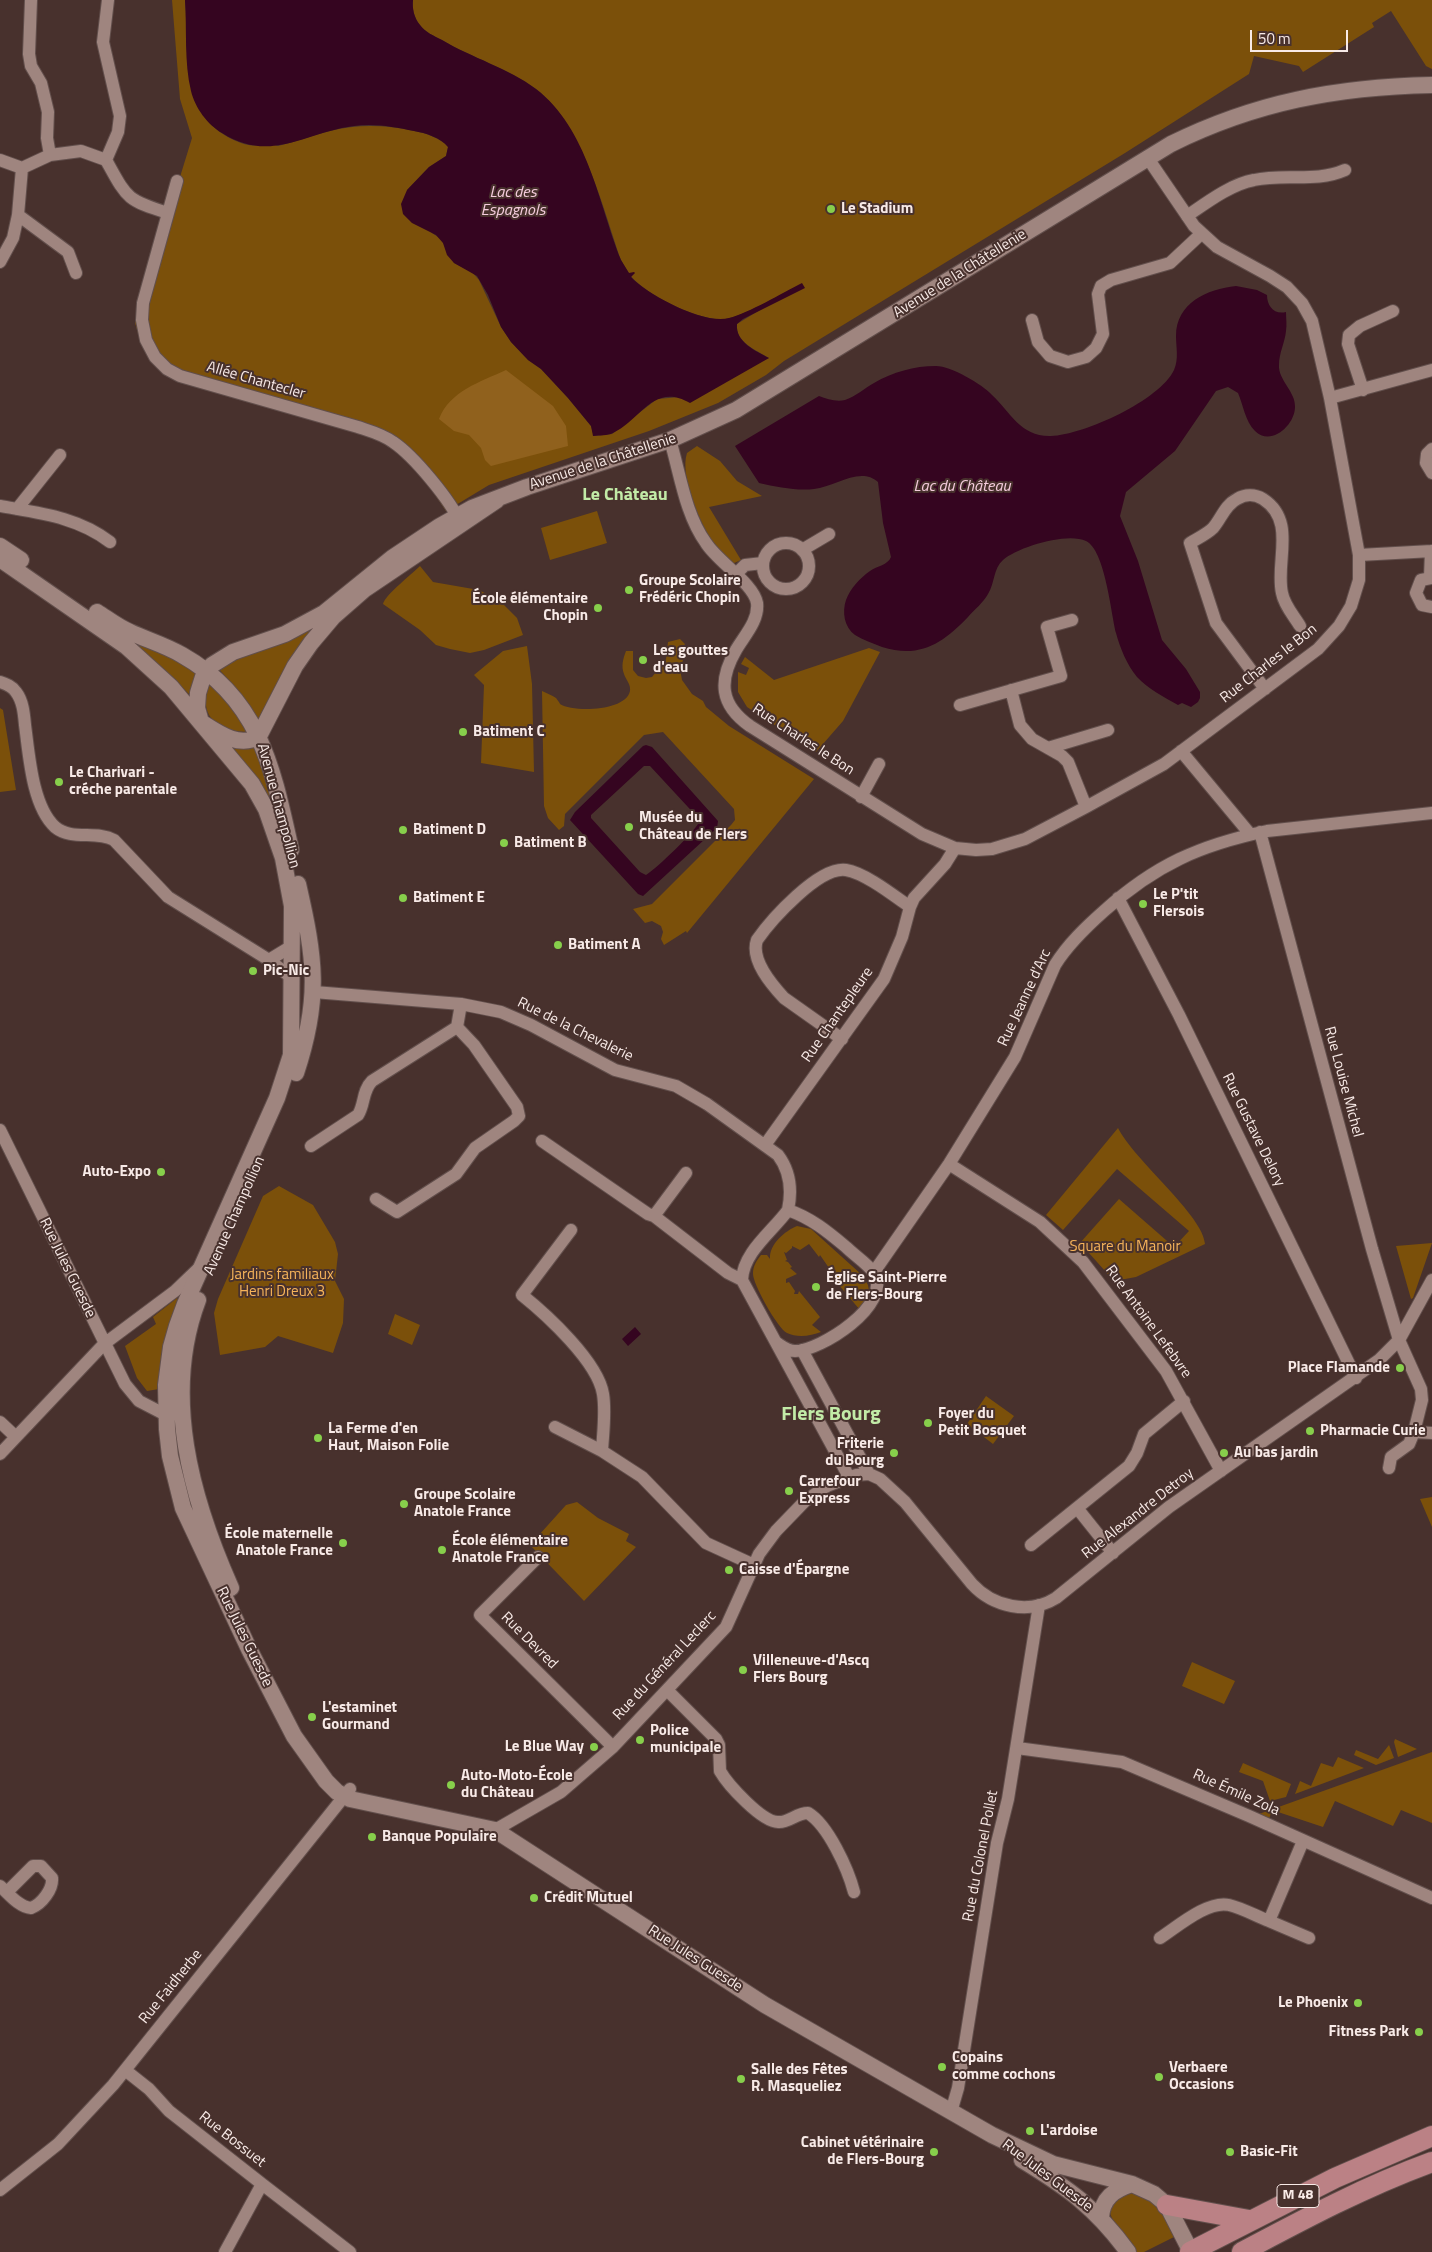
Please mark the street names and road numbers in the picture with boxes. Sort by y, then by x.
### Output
street label: Avenue de la Châtellenie [890,226,1030,322]
street label: Allée Chantecler [205,358,307,404]
street label: Avenue de la Châtellenie [527,430,679,494]
street label: Rue Charles le Bon [1217,621,1321,707]
street label: Rue Charles le Bon [749,700,857,780]
street label: Avenue Champollion [253,742,303,870]
street label: Rue Jeanne d'Arc [995,946,1055,1050]
street label: Rue Chantepleure [798,964,878,1066]
street label: Rue de la Chevalerie [514,994,636,1066]
street label: Rue Louise Michel [1320,1025,1366,1139]
street label: Rue Gustave Delory [1218,1070,1288,1190]
street label: Avenue Champollion [201,1154,269,1278]
street label: Rue Jules Guesde [35,1215,99,1321]
street label: Rue Antoine Lefebvre [1101,1262,1195,1382]
street label: Rue Alexandre Detroy [1079,1465,1197,1563]
street label: Rue Jules Guesde [212,1584,276,1690]
street label: Rue du Général Leclerc [610,1608,720,1724]
street label: Rue Devred [497,1609,561,1673]
street label: Rue Émile Zola [1190,1766,1282,1820]
street label: Rue du Colonel Pollet [959,1789,1003,1923]
street label: Rue Jules Guesde [644,1922,746,1996]
street label: Rue Faidherbe [136,1946,206,2028]
street label: Rue Bossuet [195,2108,269,2172]
street label: Rue Jules Guesde [998,2136,1096,2216]
road number: M 48 [1277,2184,1319,2208]

